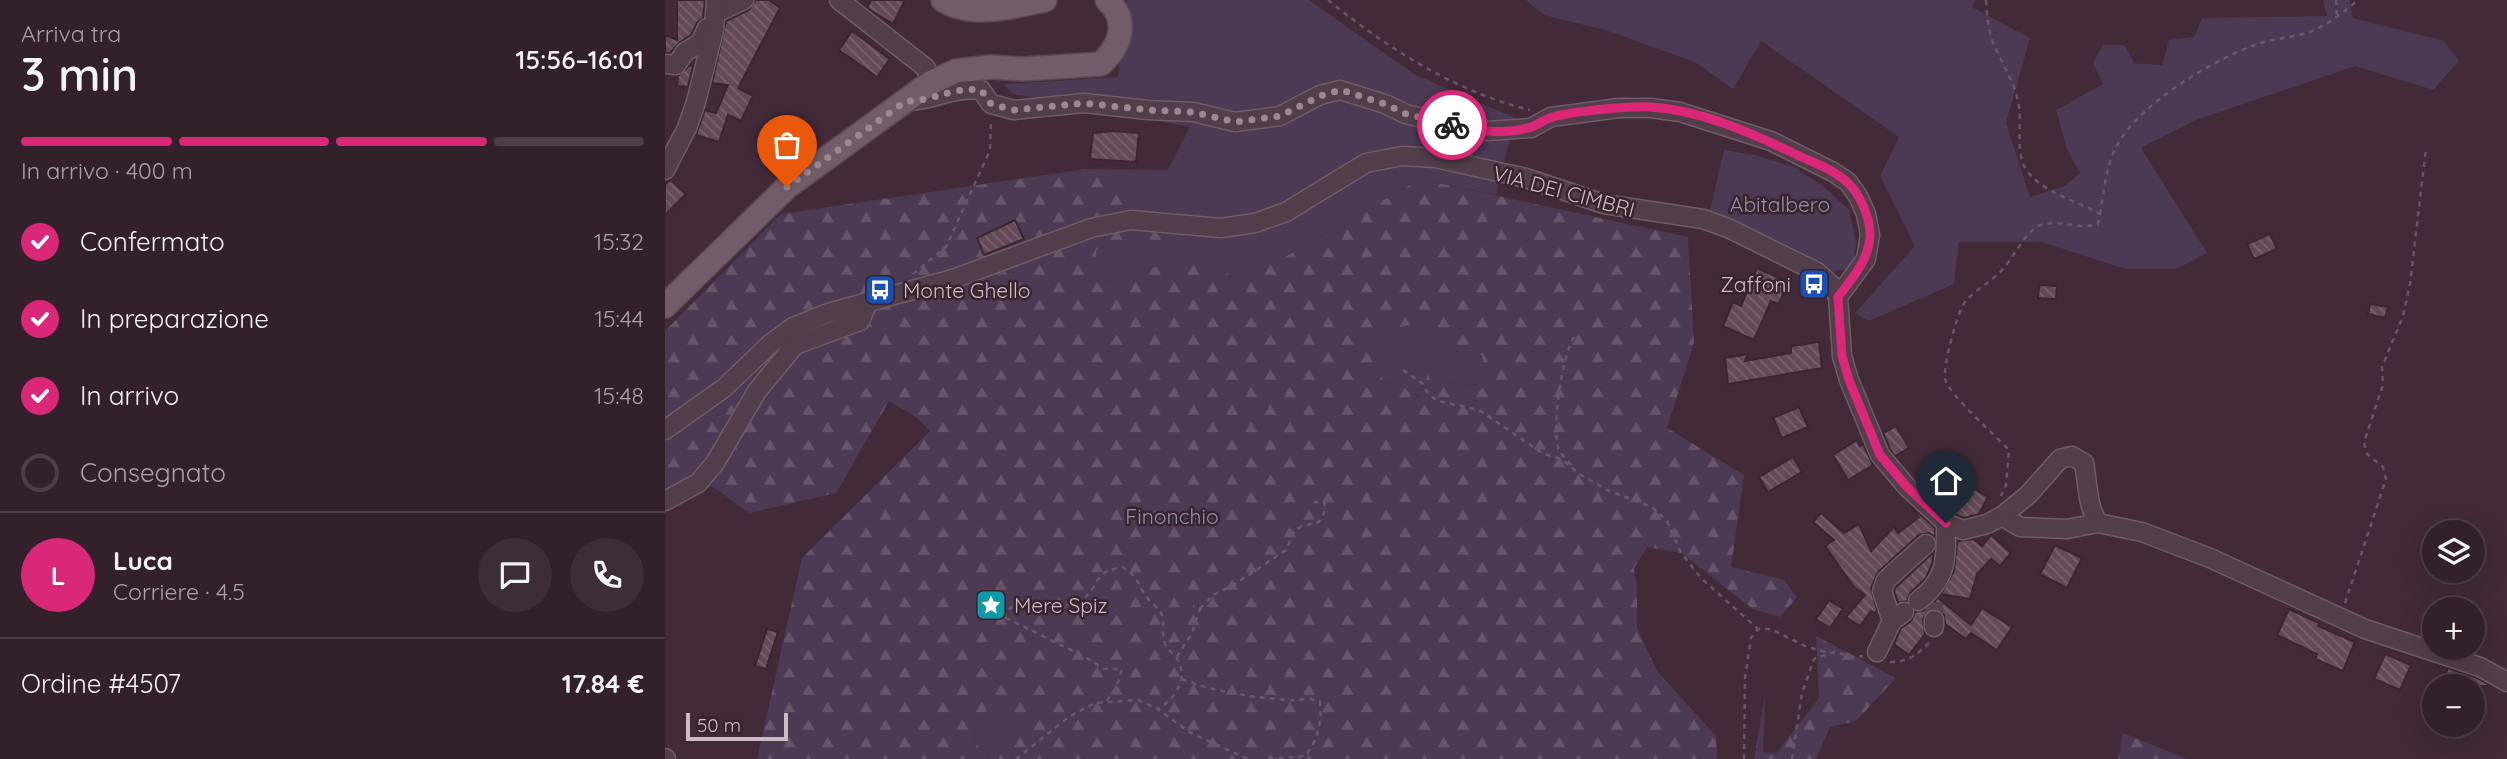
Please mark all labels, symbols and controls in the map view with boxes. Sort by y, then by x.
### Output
text: Arriva tra [21,19,121,48]
text: 15:56–16:01 [515,43,644,76]
text: 3 min [21,45,138,103]
courier [1417,90,1487,160]
icon: bike [1433,106,1471,144]
pin [757,115,817,187]
icon: bag [768,126,806,164]
text: In arrivo · 400 m [21,156,193,185]
street label: VIA DEI CIMBRI [1490,160,1638,222]
park label: Abitalbero [1730,191,1830,217]
icon: check [21,223,59,261]
text: Confermato [80,225,225,258]
text: 15:32 [594,227,644,256]
bus stop icon: Zaffoni [1797,267,1831,301]
place label: Zaffoni [1720,271,1791,297]
bus stop icon: Monte Ghello [863,273,897,307]
place label: Monte Ghello [903,277,1030,303]
icon: check [21,300,59,338]
text: In preparazione [80,302,269,335]
text: 15:44 [594,304,644,333]
icon: check [21,377,59,415]
text: In arrivo [80,379,179,412]
text: 15:48 [594,381,644,410]
pin [1916,451,1976,523]
text: Consegnato [80,456,226,489]
icon: home [1927,462,1965,500]
park label: Finonchio [1125,503,1219,529]
map controls [2422,520,2485,737]
button: layers [2422,520,2485,583]
button: chat [478,538,552,612]
button: phone [570,538,644,612]
text: Luca [113,544,173,577]
text: L [51,559,65,592]
text: Corriere · 4.5 [113,577,245,606]
place icon: Mere Spiz [974,588,1008,622]
place label: Mere Spiz [1014,592,1108,618]
button: + [2422,597,2485,660]
text: Ordine #4507 [21,667,181,700]
text: 17.84 € [562,667,644,700]
button: − [2422,674,2485,737]
scale bar [686,710,787,742]
text: 50 m [697,713,741,737]

